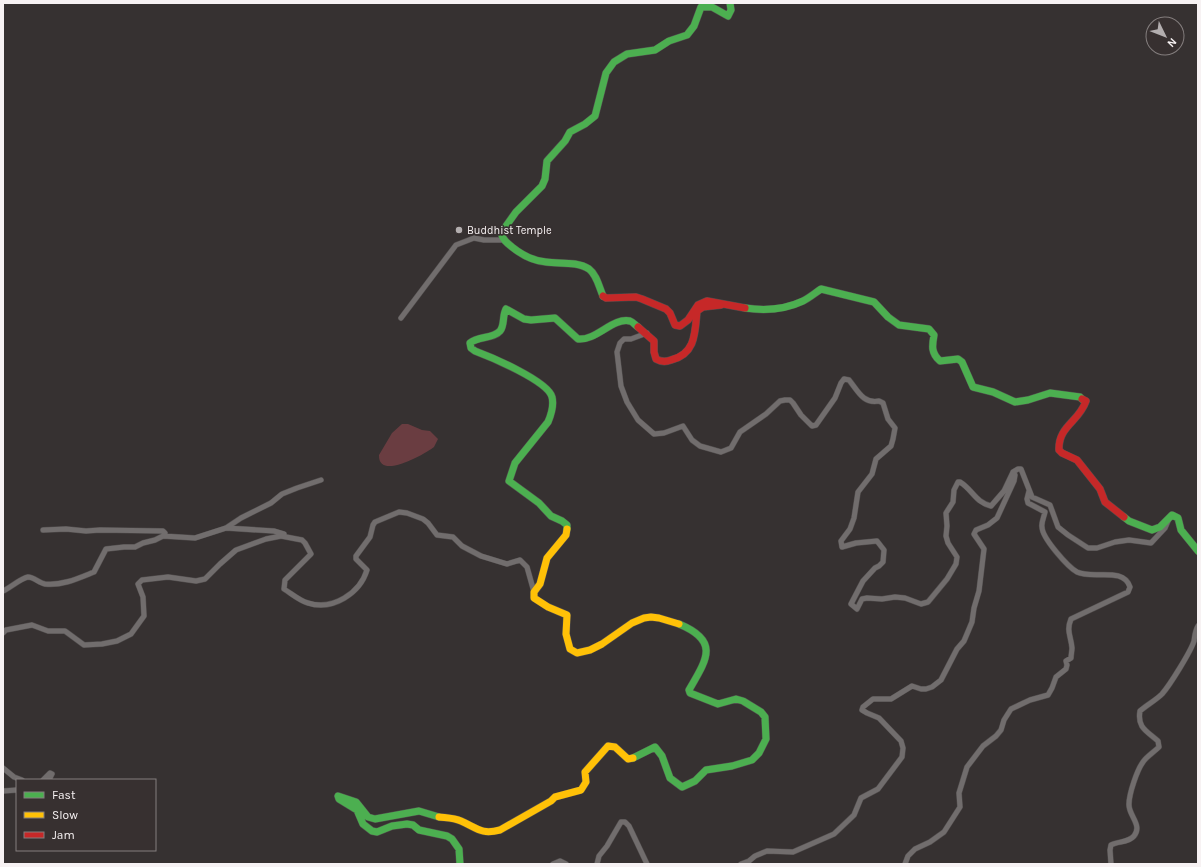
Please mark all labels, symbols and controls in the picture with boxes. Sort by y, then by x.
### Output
north arrow [1145,16,1185,56]
text: N [1165,35,1179,50]
place label: Buddhist Temple [467,224,552,237]
marker: Buddhist Temple [454,225,464,235]
legend [16,779,156,851]
text: Fast [52,788,76,802]
text: Slow [52,808,78,822]
text: Jam [52,828,75,842]

